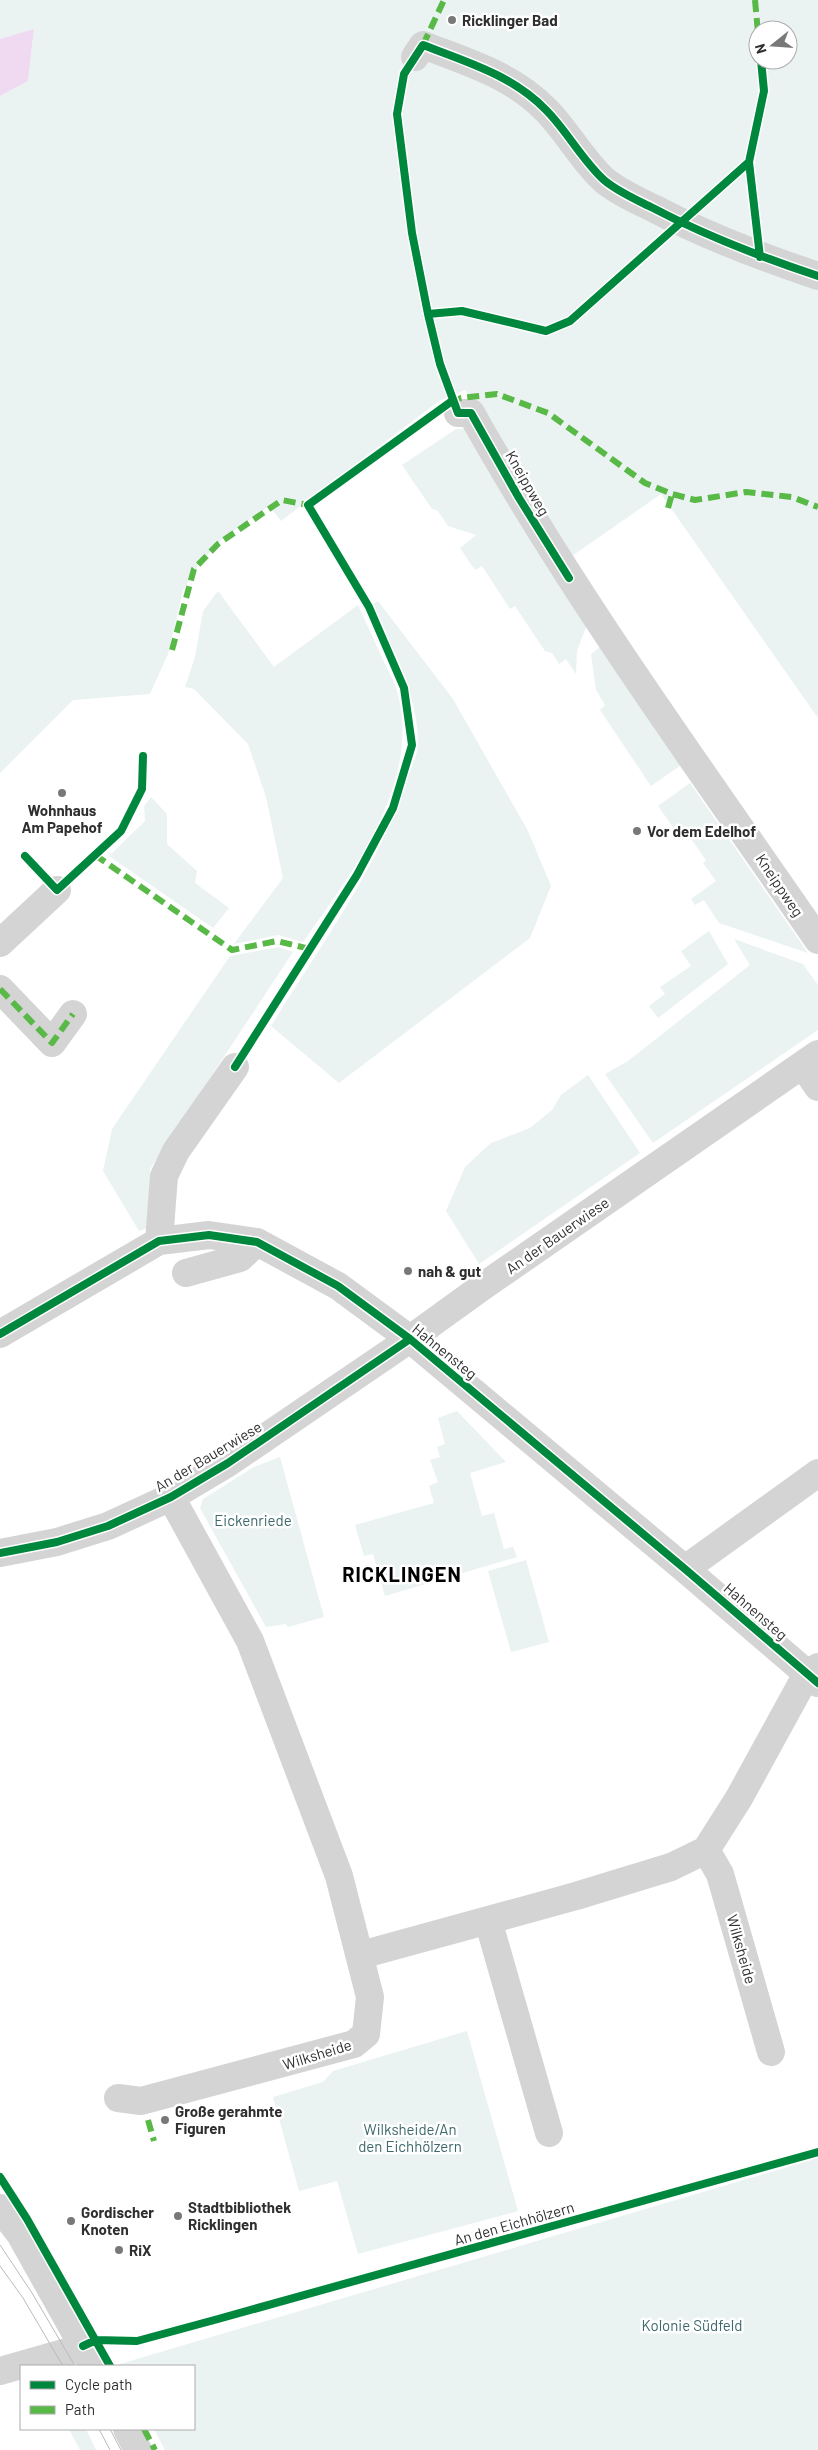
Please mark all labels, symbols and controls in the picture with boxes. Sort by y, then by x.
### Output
place label: Ricklinger Bad [462,11,558,29]
marker: Ricklinger Bad [446,14,458,26]
north arrow [748,20,798,70]
text: N [751,42,770,56]
street label: Kneippweg [502,447,554,519]
marker: Wohnhaus Am Papehof [56,787,68,799]
place label: Wohnhaus Am Papehof [21,801,103,836]
place label: Vor dem Edelhof [647,822,756,840]
marker: Vor dem Edelhof [631,825,643,837]
street label: Kneippweg [752,850,808,920]
street label: An der Bauerwiese [502,1193,612,1277]
place label: nah & gut [418,1262,481,1280]
marker: nah & gut [402,1265,414,1277]
street label: Hahnensteg [409,1319,481,1383]
street label: An der Bauerwiese [151,1417,265,1495]
park label: Eickenriede [214,1511,292,1529]
district label: RICKLINGEN [342,1562,462,1586]
street label: Hahnensteg [721,1579,791,1643]
street label: Wilksheide [724,1912,760,1986]
street label: Wilksheide [280,2035,354,2073]
place label: Große gerahmte Figuren [175,2102,283,2137]
marker: Große gerahmte Figuren [159,2114,171,2126]
park label: Wilksheide/An den Eichhölzern [358,2120,462,2155]
street label: An den Eichhölzern [452,2197,576,2249]
place label: Stadtbibliothek Ricklingen [188,2198,291,2233]
place label: Gordischer Knoten [81,2203,154,2238]
marker: Stadtbibliothek Ricklingen [172,2210,184,2222]
marker: Gordischer Knoten [65,2215,77,2227]
place label: RiX [129,2241,152,2259]
marker: RiX [113,2244,125,2256]
park label: Kolonie Südfeld [642,2316,742,2334]
legend [20,2365,195,2430]
text: Cycle path [65,2375,132,2393]
text: Path [65,2400,95,2418]

